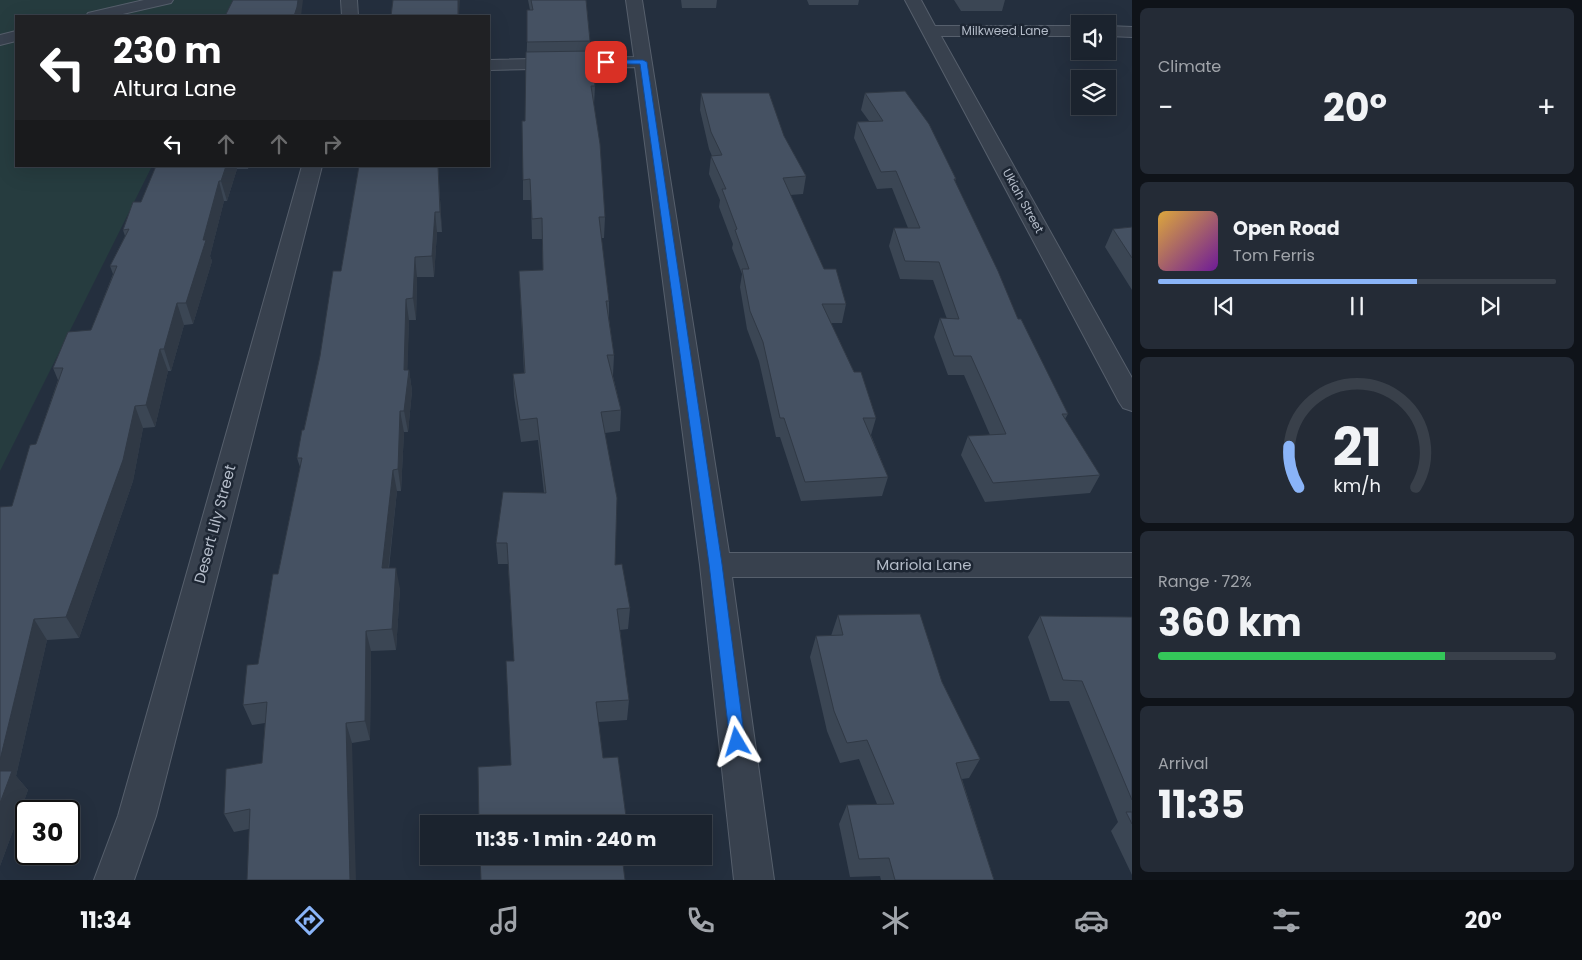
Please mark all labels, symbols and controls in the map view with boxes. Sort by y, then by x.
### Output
map controls [1071,15,1116,115]
button: sound [1071,15,1116,60]
street label: Milkweed Lane [962,22,1048,39]
text: 230 m [113,26,221,75]
icon: left [30,35,95,100]
pin [585,41,627,83]
icon: arrive [592,48,620,76]
text: Climate [1158,55,1221,78]
button: layers [1071,70,1116,115]
text: Altura Lane [113,73,236,104]
text: 20° [1323,81,1387,134]
text: − [1158,88,1173,127]
text: + [1537,88,1556,127]
icon: left [159,130,187,158]
icon: ahead [212,130,240,158]
icon: ahead [265,130,293,158]
icon: right [318,130,346,158]
street label: Ukiah Street [999,165,1048,236]
text: Open Road [1233,215,1340,242]
text: Tom Ferris [1233,244,1315,267]
icon: previous [1210,292,1238,320]
icon: pause [1343,292,1371,320]
icon: next [1476,292,1504,320]
text: 21 [1332,411,1382,484]
street label: Desert Lily Street [189,462,240,586]
text: km/h [1333,473,1381,498]
street label: Mariola Lane [876,554,972,575]
text: Range · 72% [1158,570,1252,593]
text: 360 km [1158,596,1302,649]
position arrow [710,715,762,767]
text: Arrival [1158,752,1208,775]
text: 11:35 [1158,778,1245,831]
speed limit sign: 30 [15,800,80,865]
text: 11:35 · 1 min · 240 m [476,826,656,853]
icon: directions [292,903,327,938]
icon: music [487,903,522,938]
icon: phone [683,903,718,938]
icon: climate [878,903,913,938]
icon: car [1074,903,1109,938]
icon: filters [1269,903,1304,938]
text: 11:34 [80,905,131,936]
text: 20° [1465,905,1502,936]

